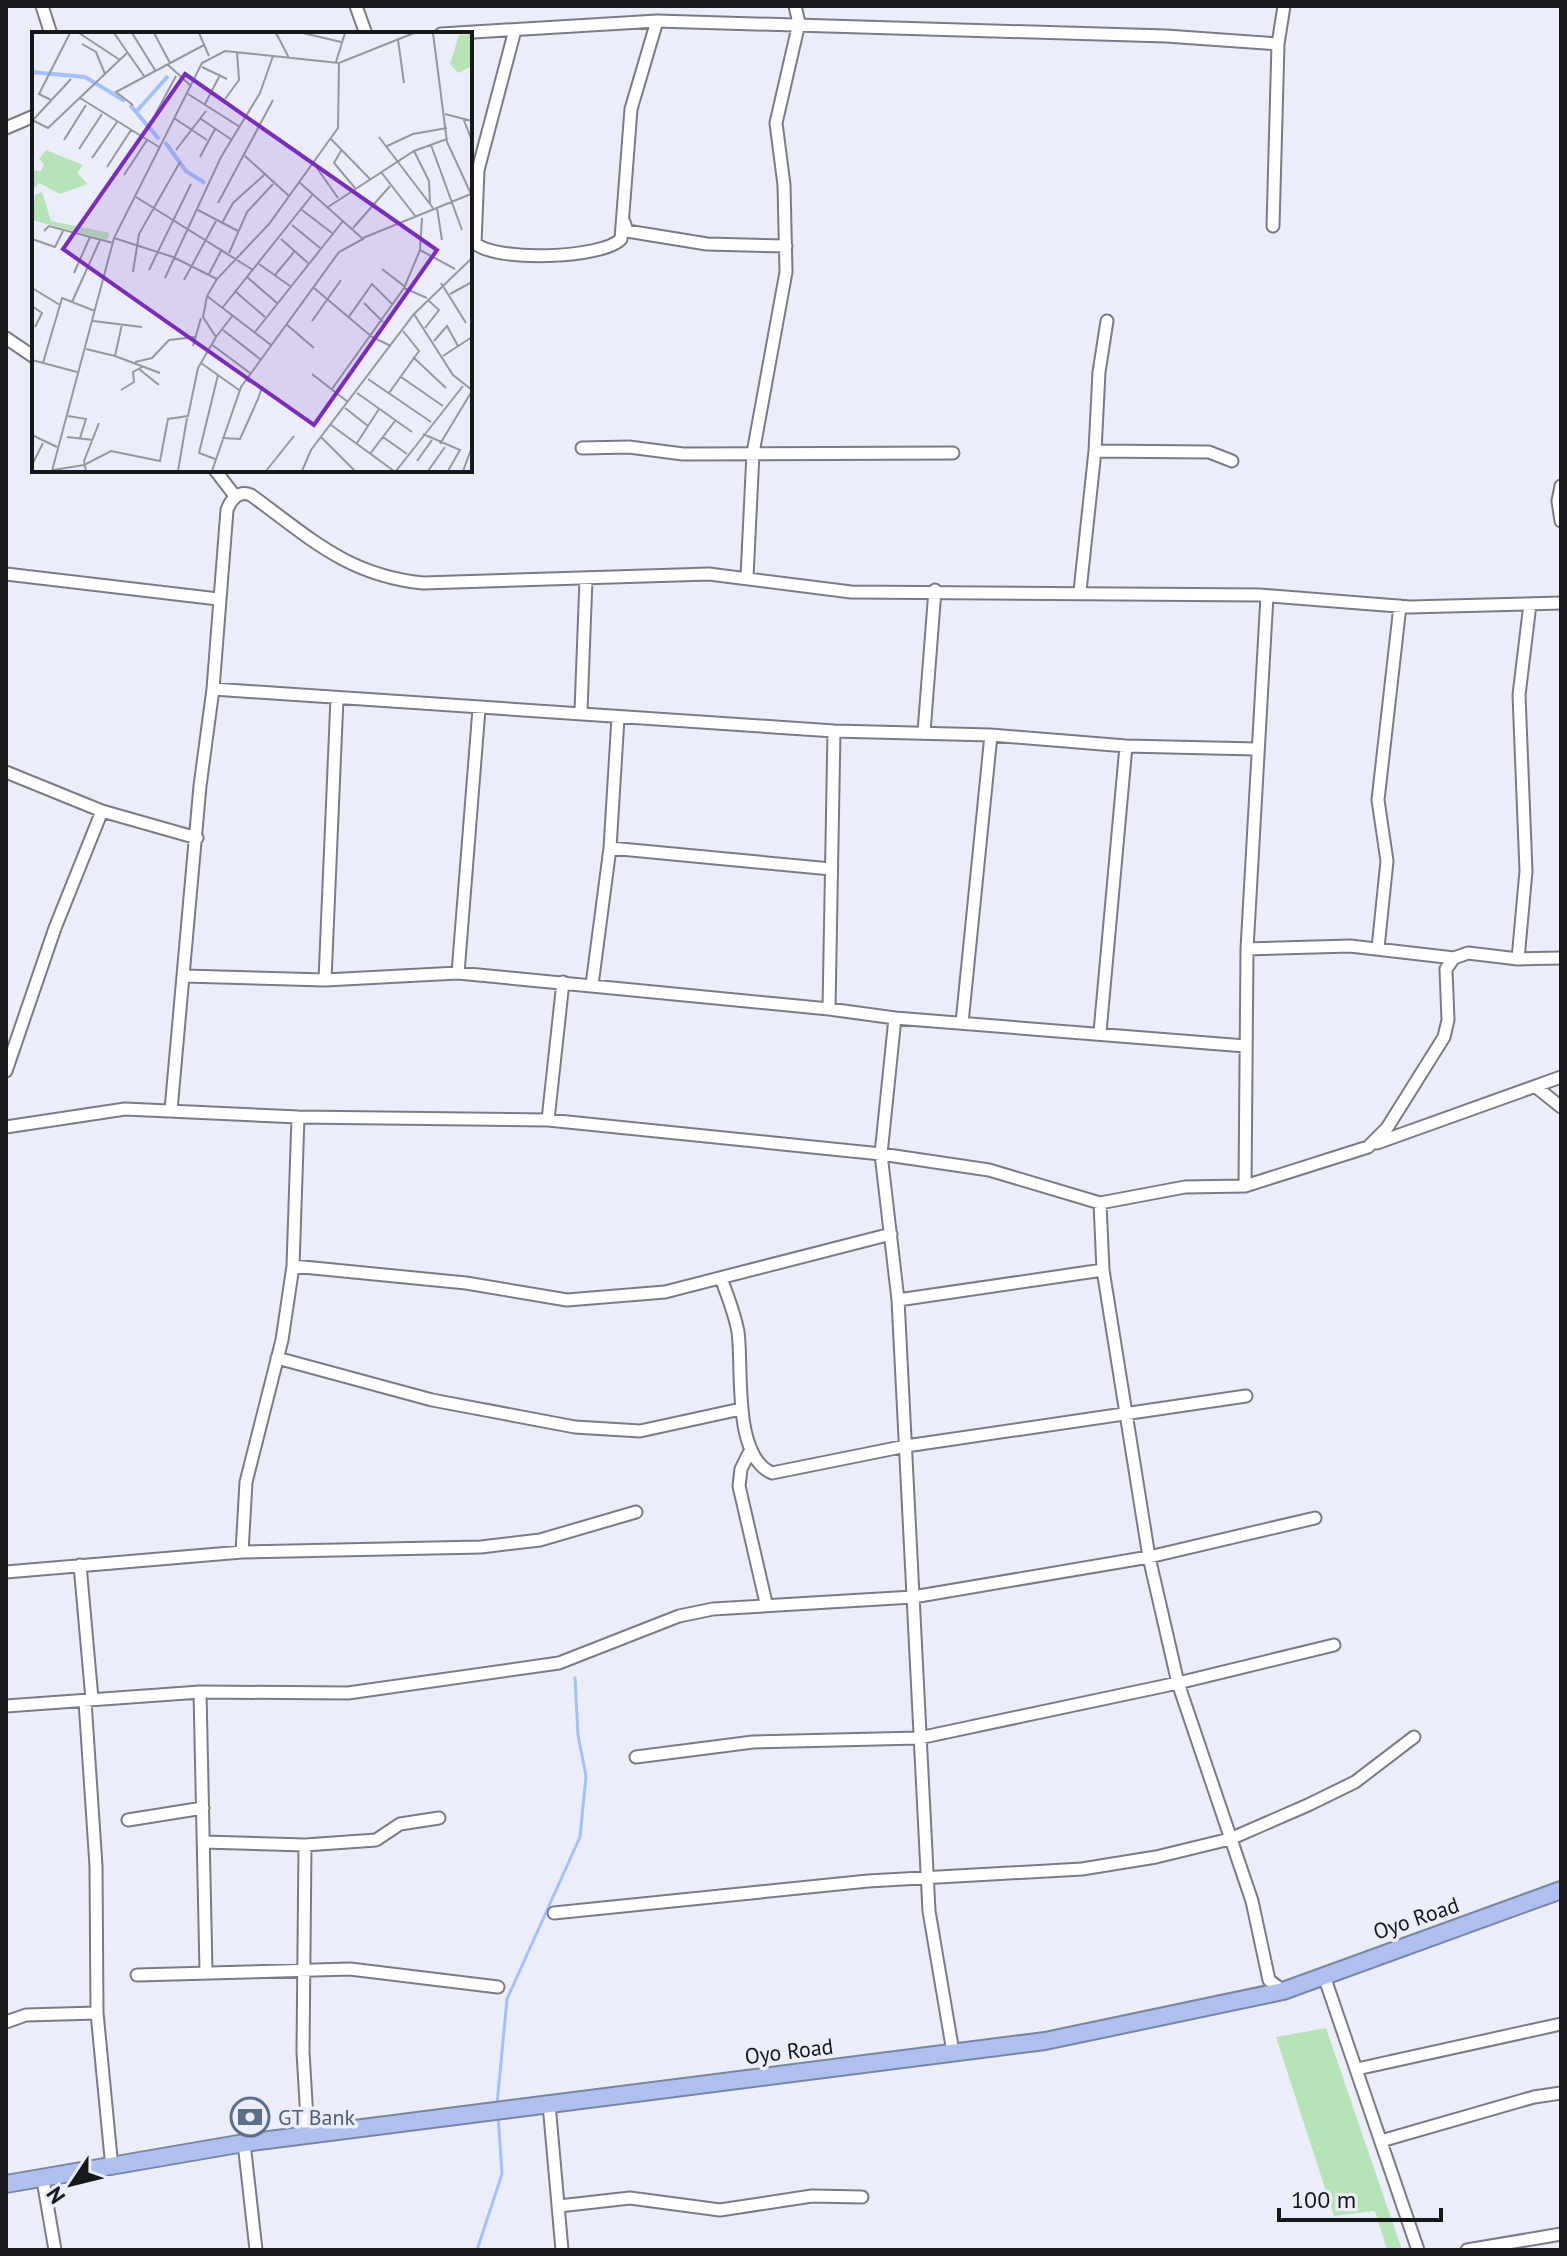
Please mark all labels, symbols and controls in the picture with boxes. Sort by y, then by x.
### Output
inset map [32,32,472,472]
street label: Oyo Road [1369,1890,1463,1946]
street label: Oyo Road [743,2032,835,2070]
bank icon: GT Bank [229,2096,271,2138]
place label: GT Bank [278,2103,355,2131]
north arrow [32,2144,112,2224]
scale bar [1279,2172,1441,2222]
text: N [40,2182,71,2209]
text: 100 m [1291,2184,1356,2215]

